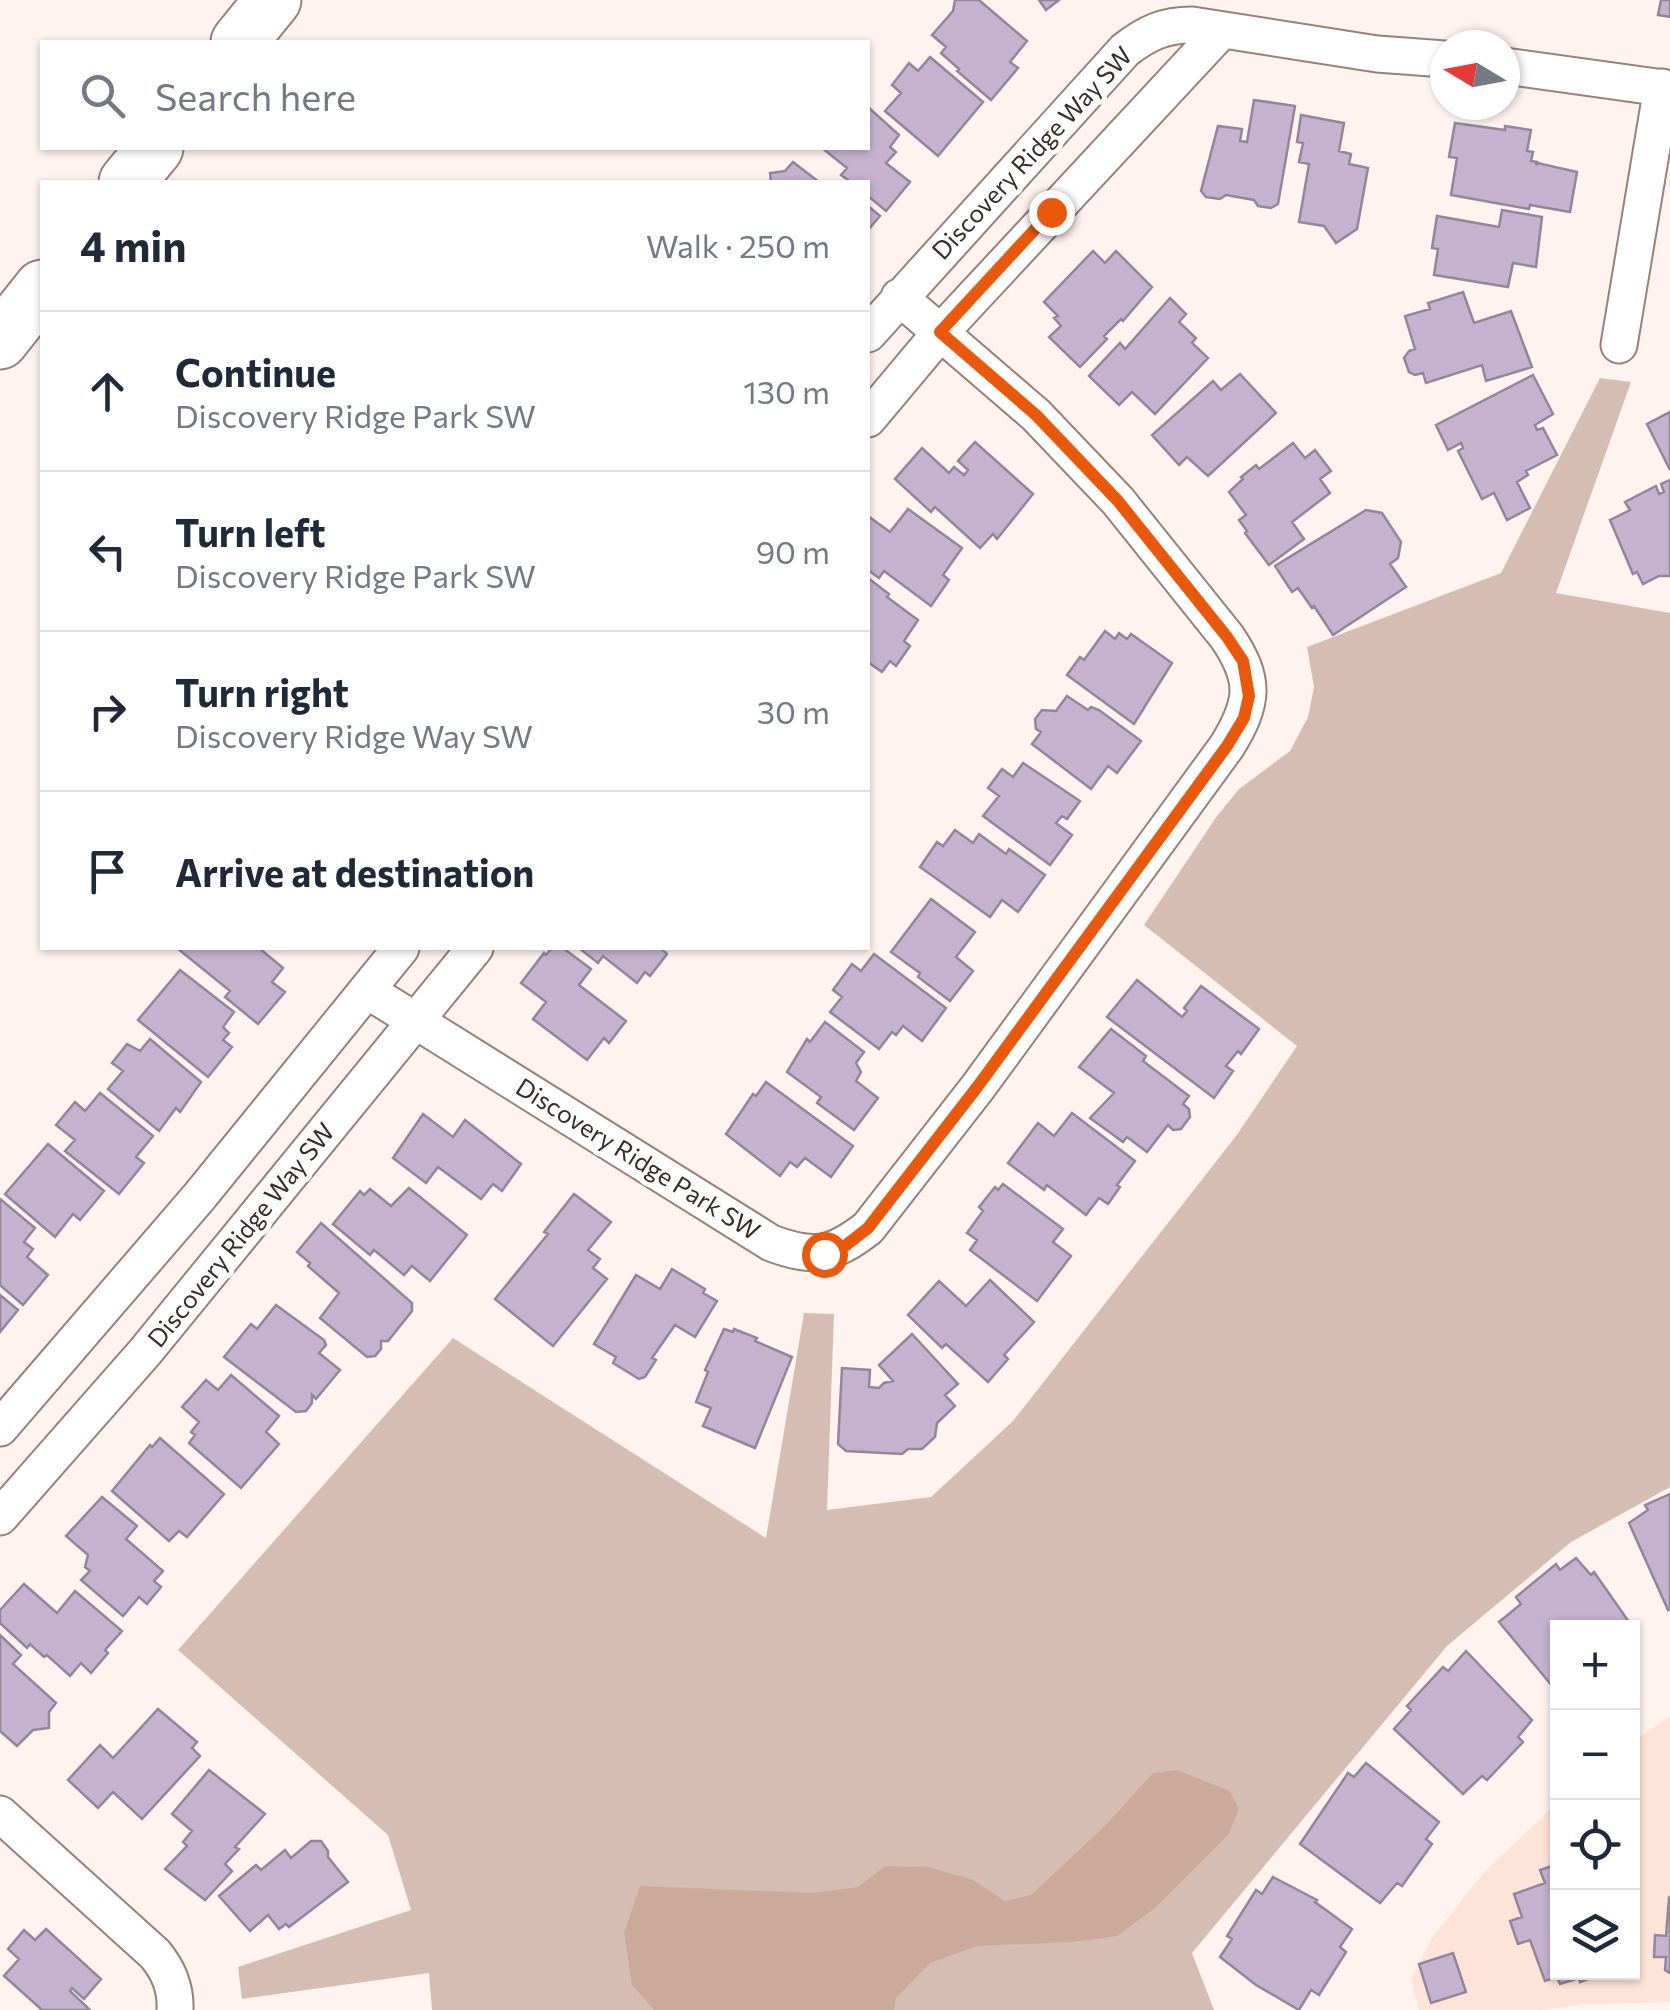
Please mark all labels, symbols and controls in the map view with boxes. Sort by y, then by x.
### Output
north arrow [1430,30,1520,120]
search box [40,40,870,150]
street label: Discovery Ridge Way SW [925,40,1138,265]
icon: search [75,68,130,123]
text: Search here [155,72,356,119]
route end [1029,190,1075,236]
text: 4 min [80,219,186,271]
text: Walk · 250 m [646,225,830,265]
text: Continue [175,348,336,395]
icon: ahead [80,364,135,419]
text: 130 m [743,371,830,411]
text: Discovery Ridge Park SW [175,395,536,435]
text: Turn left [175,508,326,555]
icon: left [80,524,135,579]
text: 90 m [756,531,830,571]
text: Discovery Ridge Park SW [175,555,536,595]
text: Turn right [175,668,349,715]
icon: right [80,684,135,739]
text: 30 m [757,691,830,731]
text: Discovery Ridge Way SW [175,715,533,755]
icon: arrive [80,844,135,899]
text: Arrive at destination [175,848,534,895]
street label: Discovery Ridge Park SW [511,1071,766,1246]
street label: Discovery Ridge Way SW [141,1116,340,1352]
route start [802,1232,848,1278]
map controls [1550,1620,1640,1980]
button: + [1550,1620,1640,1710]
button: − [1550,1710,1640,1800]
button: locate [1550,1800,1640,1890]
button: layers [1550,1890,1640,1980]

